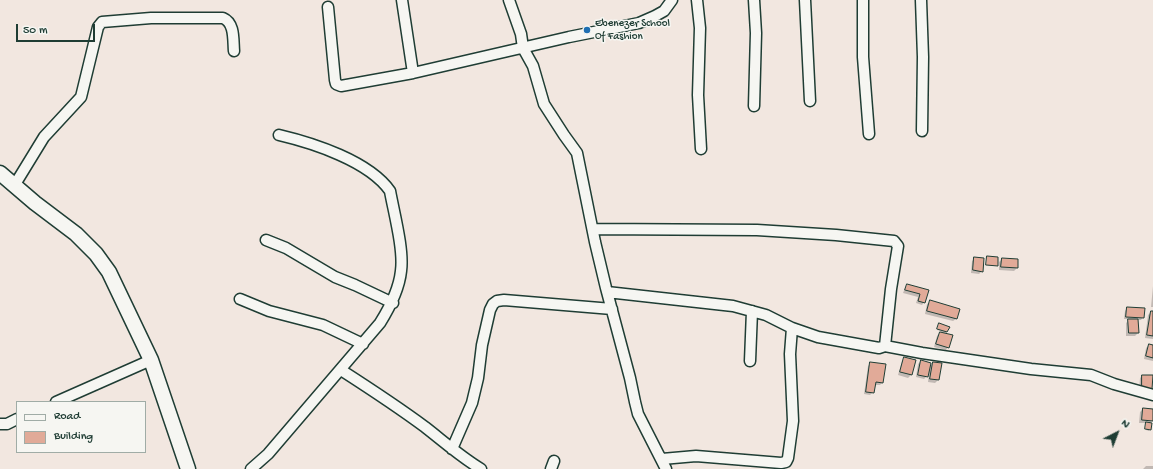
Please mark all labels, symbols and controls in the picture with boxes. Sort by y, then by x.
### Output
scale bar [18,16,97,42]
place label: Ebenezer School Of Fashion [595,17,670,43]
text: 50 m [23,24,48,38]
marker: Ebenezer School Of Fashion [582,25,592,35]
legend [16,401,146,453]
text: Road [54,410,80,424]
north arrow [1097,413,1137,453]
text: N [1118,417,1132,431]
text: Building [54,430,93,444]

